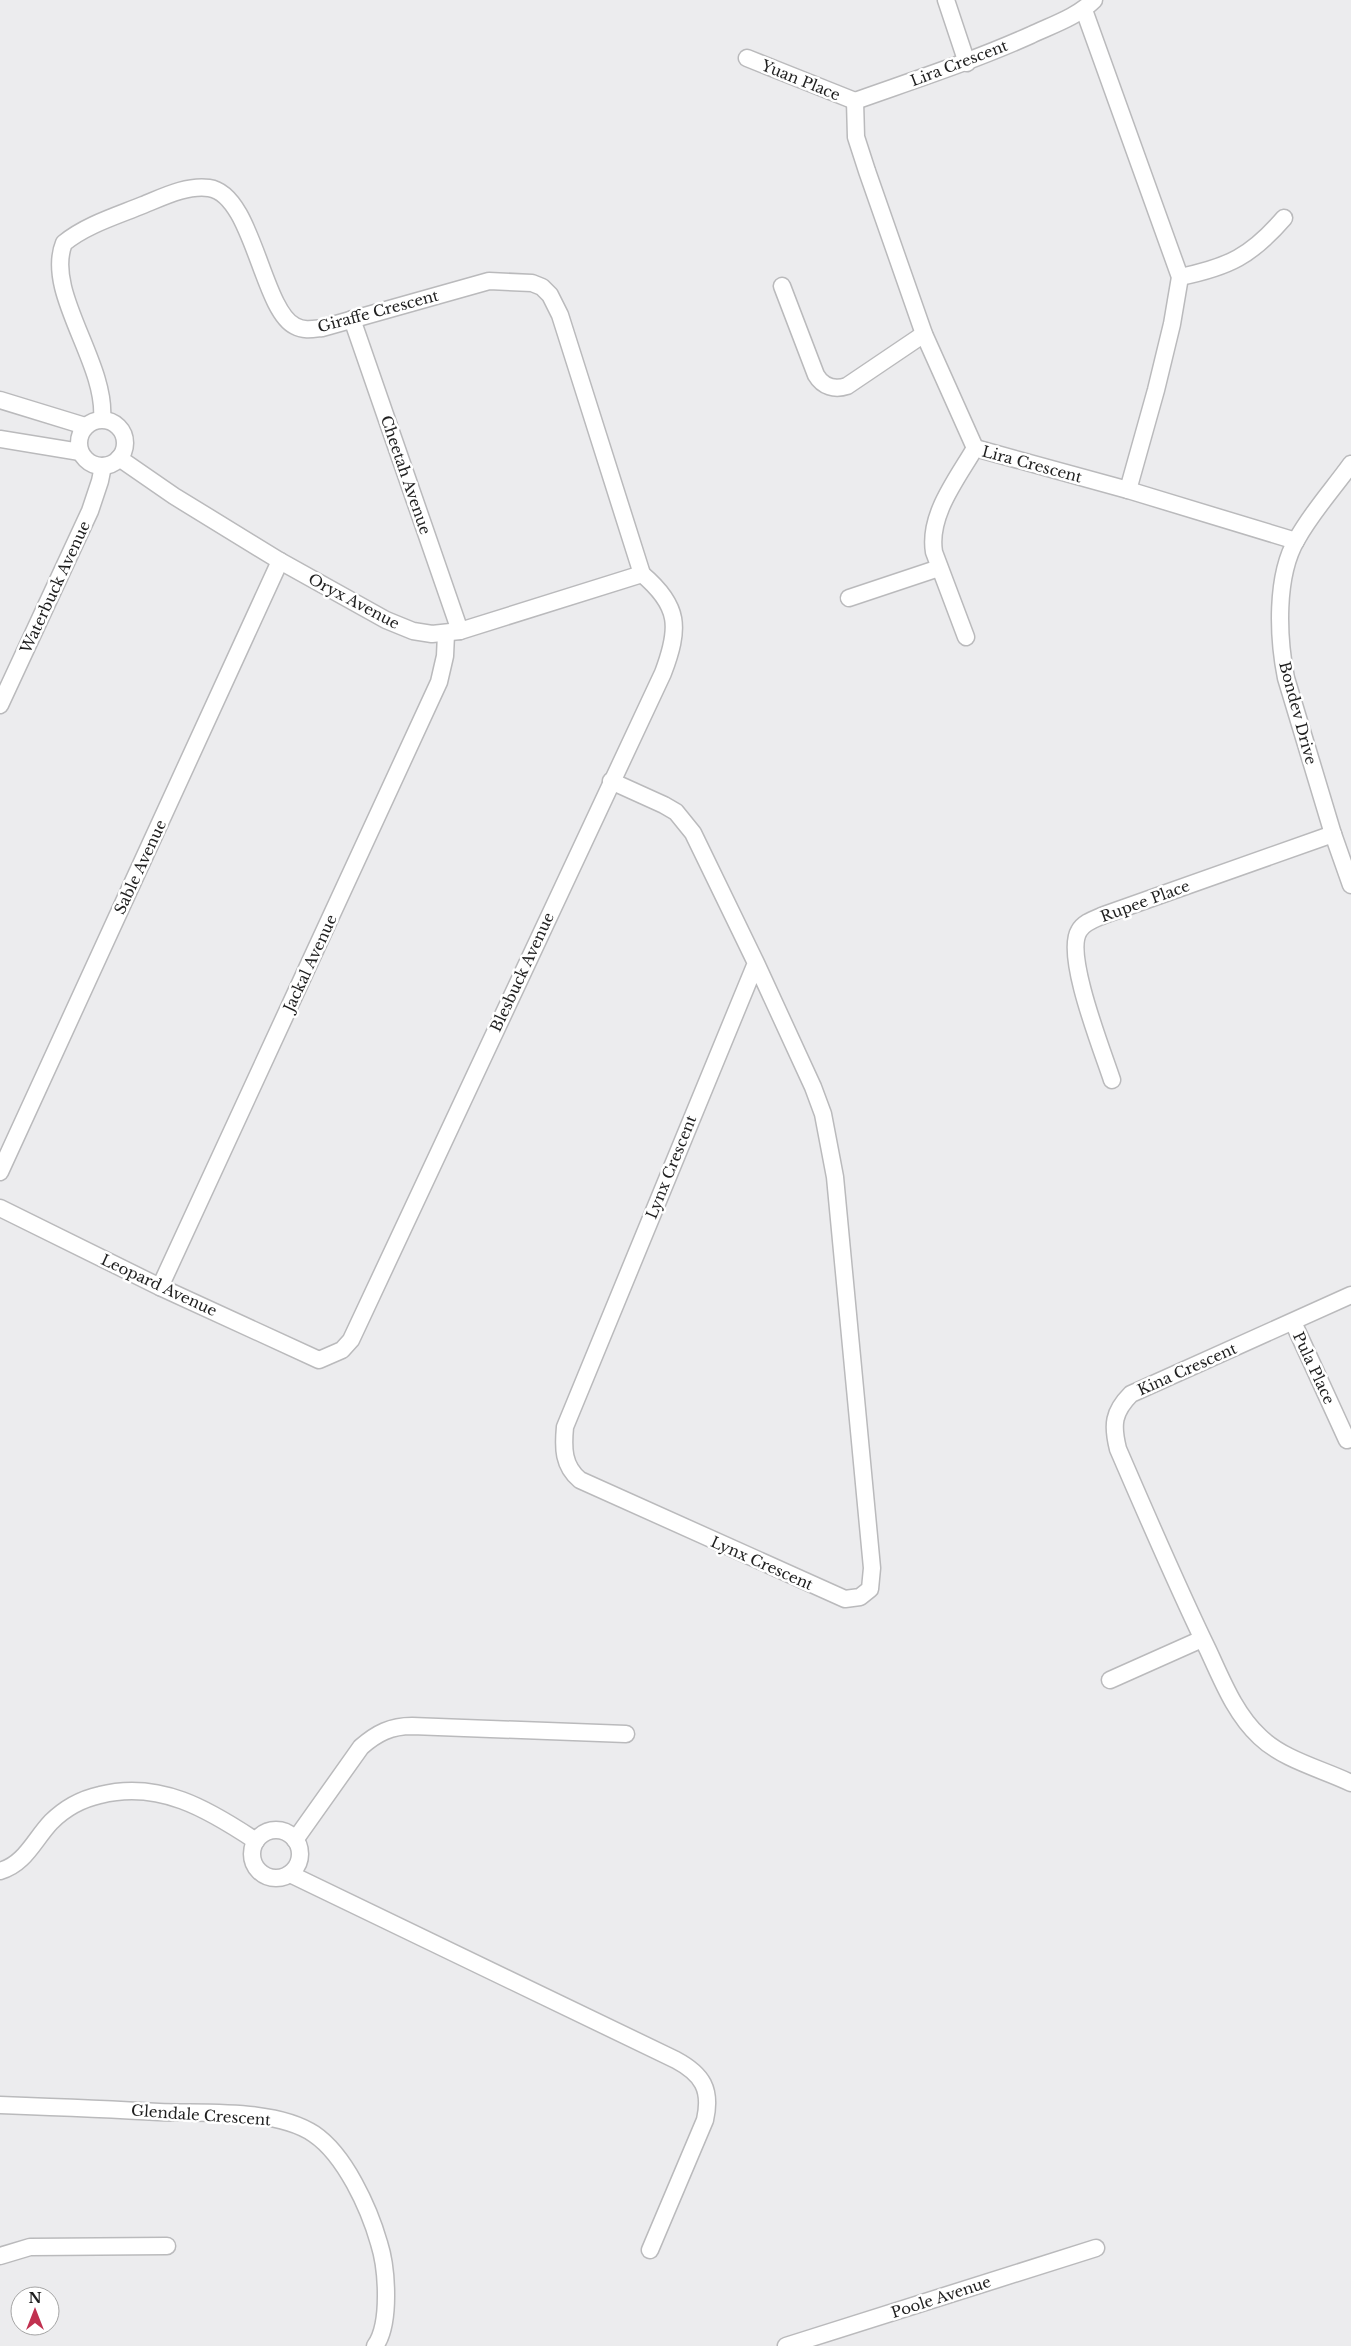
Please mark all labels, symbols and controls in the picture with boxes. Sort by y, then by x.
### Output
street label: Lira Crescent [908,36,1011,90]
street label: Yuan Place [758,55,843,104]
street label: Giraffe Crescent [315,286,441,336]
street label: Cheetah Avenue [377,413,435,537]
street label: Lira Crescent [980,442,1084,487]
street label: Waterbuck Avenue [16,518,94,657]
street label: Oryx Avenue [305,569,403,633]
street label: Bondev Drive [1275,659,1321,767]
street label: Sable Avenue [110,817,170,917]
street label: Rupee Place [1098,876,1192,926]
street label: Blesbuck Avenue [486,909,558,1035]
street label: Jackal Avenue [278,911,341,1016]
street label: Lynx Crescent [642,1112,701,1222]
street label: Leopard Avenue [98,1250,220,1320]
street label: Pula Place [1289,1329,1339,1407]
street label: Kina Crescent [1134,1338,1240,1399]
street label: Lynx Crescent [708,1532,816,1594]
street label: Glendale Crescent [130,2101,272,2129]
street label: Poole Avenue [889,2272,993,2322]
north arrow [10,2286,60,2336]
text: N [28,2289,42,2307]

